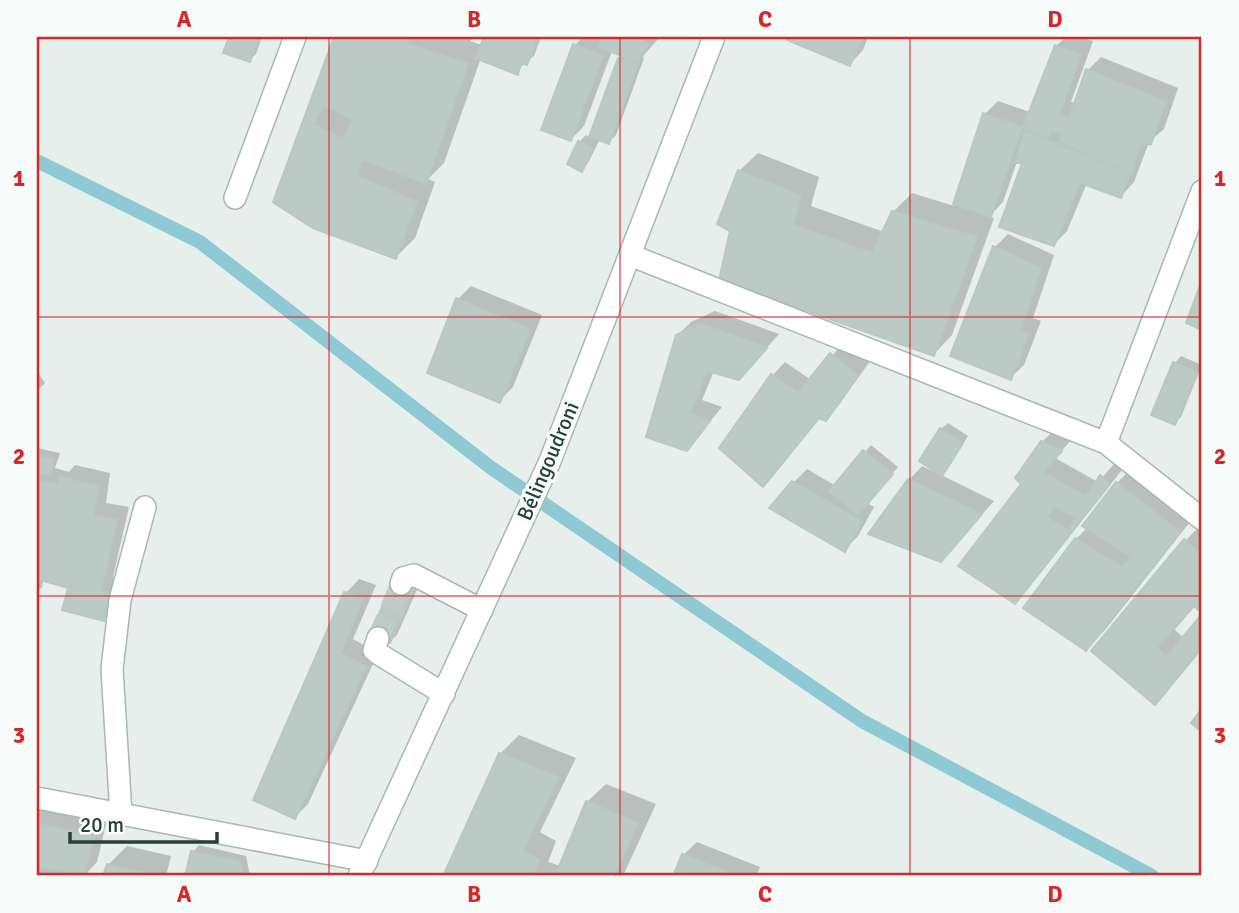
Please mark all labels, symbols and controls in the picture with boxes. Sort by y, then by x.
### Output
text: A [177,5,192,34]
text: B [467,5,481,34]
text: C [758,5,772,34]
text: D [1047,5,1063,34]
text: 1 [13,164,25,193]
text: 1 [1214,164,1226,193]
street label: Bélingoudroni [511,398,585,524]
text: 2 [13,442,25,471]
text: 2 [1214,442,1226,471]
text: 3 [13,721,25,750]
text: 3 [1214,721,1226,750]
scale bar [70,801,217,845]
text: 20 m [80,812,124,838]
text: A [177,880,192,909]
text: B [467,880,481,909]
text: C [758,880,772,909]
text: D [1047,880,1063,909]

